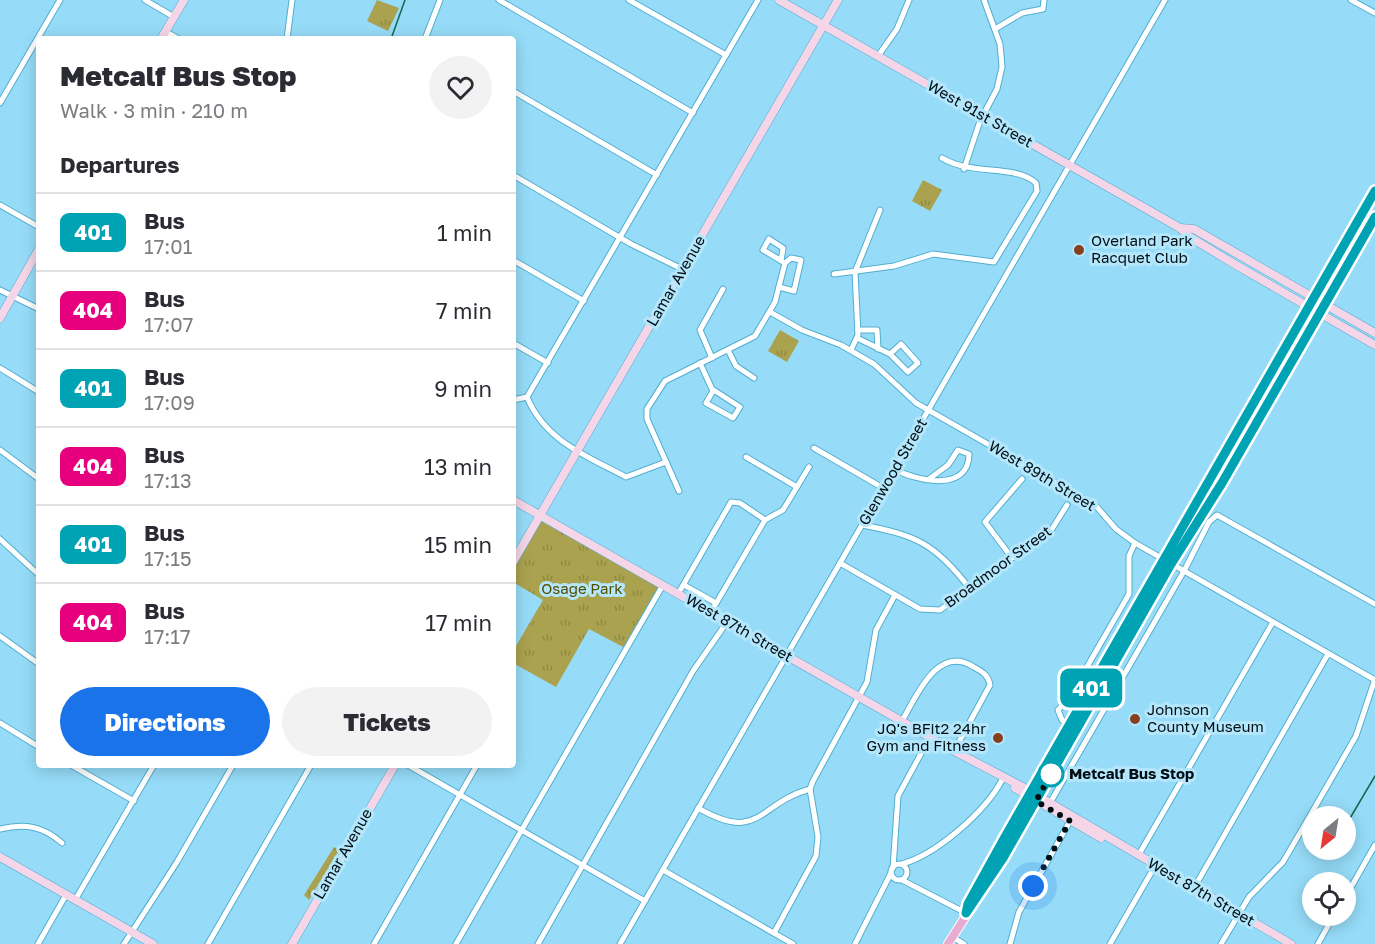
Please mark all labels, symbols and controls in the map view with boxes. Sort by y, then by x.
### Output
button: heart [429,56,492,119]
text: Metcalf Bus Stop [60,59,296,92]
street label: West 91st Street [925,76,1036,151]
text: Walk · 3 min · 210 m [60,98,248,122]
text: Departures [60,151,179,178]
text: Bus [144,207,185,234]
text: 401 [74,219,112,245]
text: 1 min [437,219,492,246]
place label: Overland Park Racquet Club [1091,231,1193,266]
street label: Lamar Avenue [642,232,708,329]
text: 17:01 [144,234,192,258]
marker: Overland Park Racquet Club [1072,243,1086,257]
text: Bus [144,285,185,312]
text: 404 [73,297,113,323]
text: 7 min [436,297,492,324]
text: 17:07 [144,312,193,336]
text: Bus [144,363,185,390]
text: 401 [74,375,112,401]
text: 9 min [434,375,492,402]
text: 17:09 [144,390,195,414]
street label: Glenwood Street [854,415,930,528]
street label: West 89th Street [986,436,1099,514]
text: Bus [144,441,185,468]
text: 404 [73,453,113,479]
text: 13 min [424,453,492,480]
text: 17:13 [144,468,192,492]
text: Bus [144,519,185,546]
street label: Broadmoor Street [940,521,1054,611]
text: 401 [74,531,112,557]
text: 15 min [424,531,492,558]
text: 17:15 [144,546,192,570]
park label: Osage Park [541,579,623,597]
street label: West 87th Street [683,589,796,665]
text: Bus [144,597,185,624]
text: 404 [73,609,113,635]
text: 17 min [425,609,492,636]
text: 17:17 [144,624,191,648]
line badge: 401 [1056,668,1126,708]
text: 401 [1072,675,1110,701]
button: Directions [60,687,270,756]
button: Tickets [282,687,492,756]
place label: Johnson County Museum [1147,700,1264,735]
marker: Johnson County Museum [1128,712,1142,726]
place label: JQ's BFit2 24hr Gym and Fitness [867,719,986,754]
marker: JQ's BFit2 24hr Gym and Fitness [991,731,1005,745]
marker: Metcalf Bus Stop [1038,761,1064,787]
place label: Metcalf Bus Stop [1069,764,1194,782]
street label: Lamar Avenue [309,805,375,902]
north arrow [1302,806,1356,860]
map controls [1302,806,1356,926]
street label: West 87th Street [1145,853,1258,929]
your location [1018,871,1048,901]
button: locate [1302,872,1356,926]

